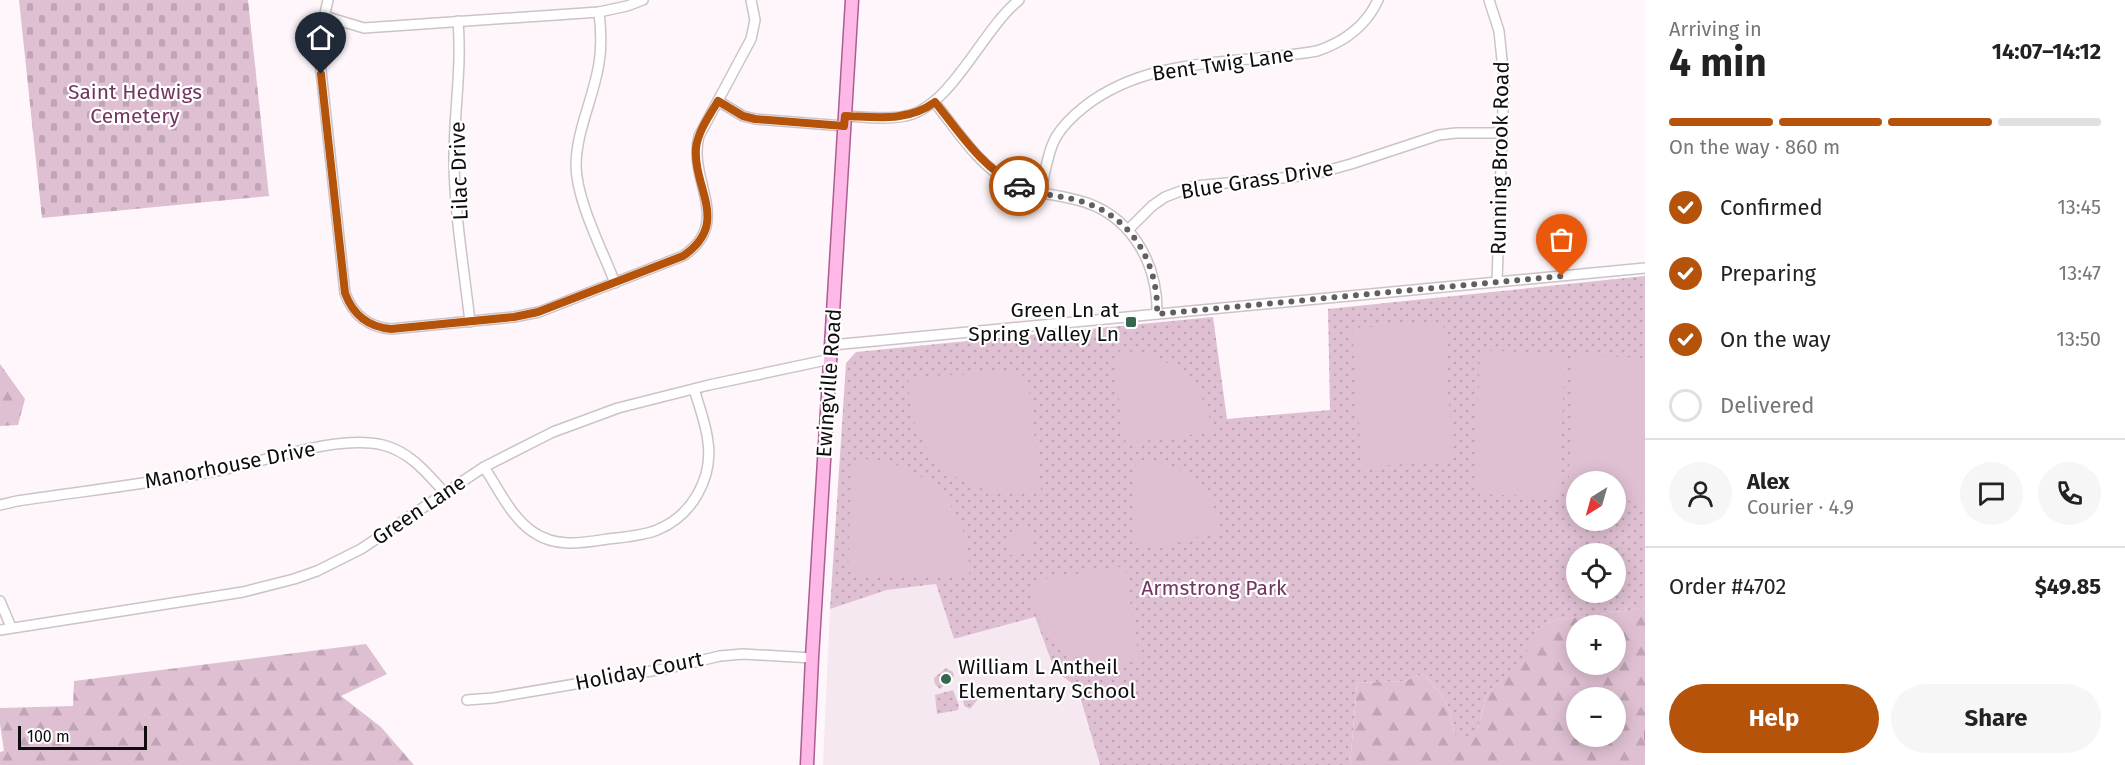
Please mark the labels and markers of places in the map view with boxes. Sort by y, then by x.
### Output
pin [295,12,346,74]
pin [1536,214,1587,276]
place label: Green Ln at Spring Valley Ln [968,297,1119,347]
marker: Green Ln at Spring Valley Ln [1124,315,1138,329]
place label: William L Antheil Elementary School [958,654,1136,704]
marker: William L Antheil Elementary School [939,672,953,686]

